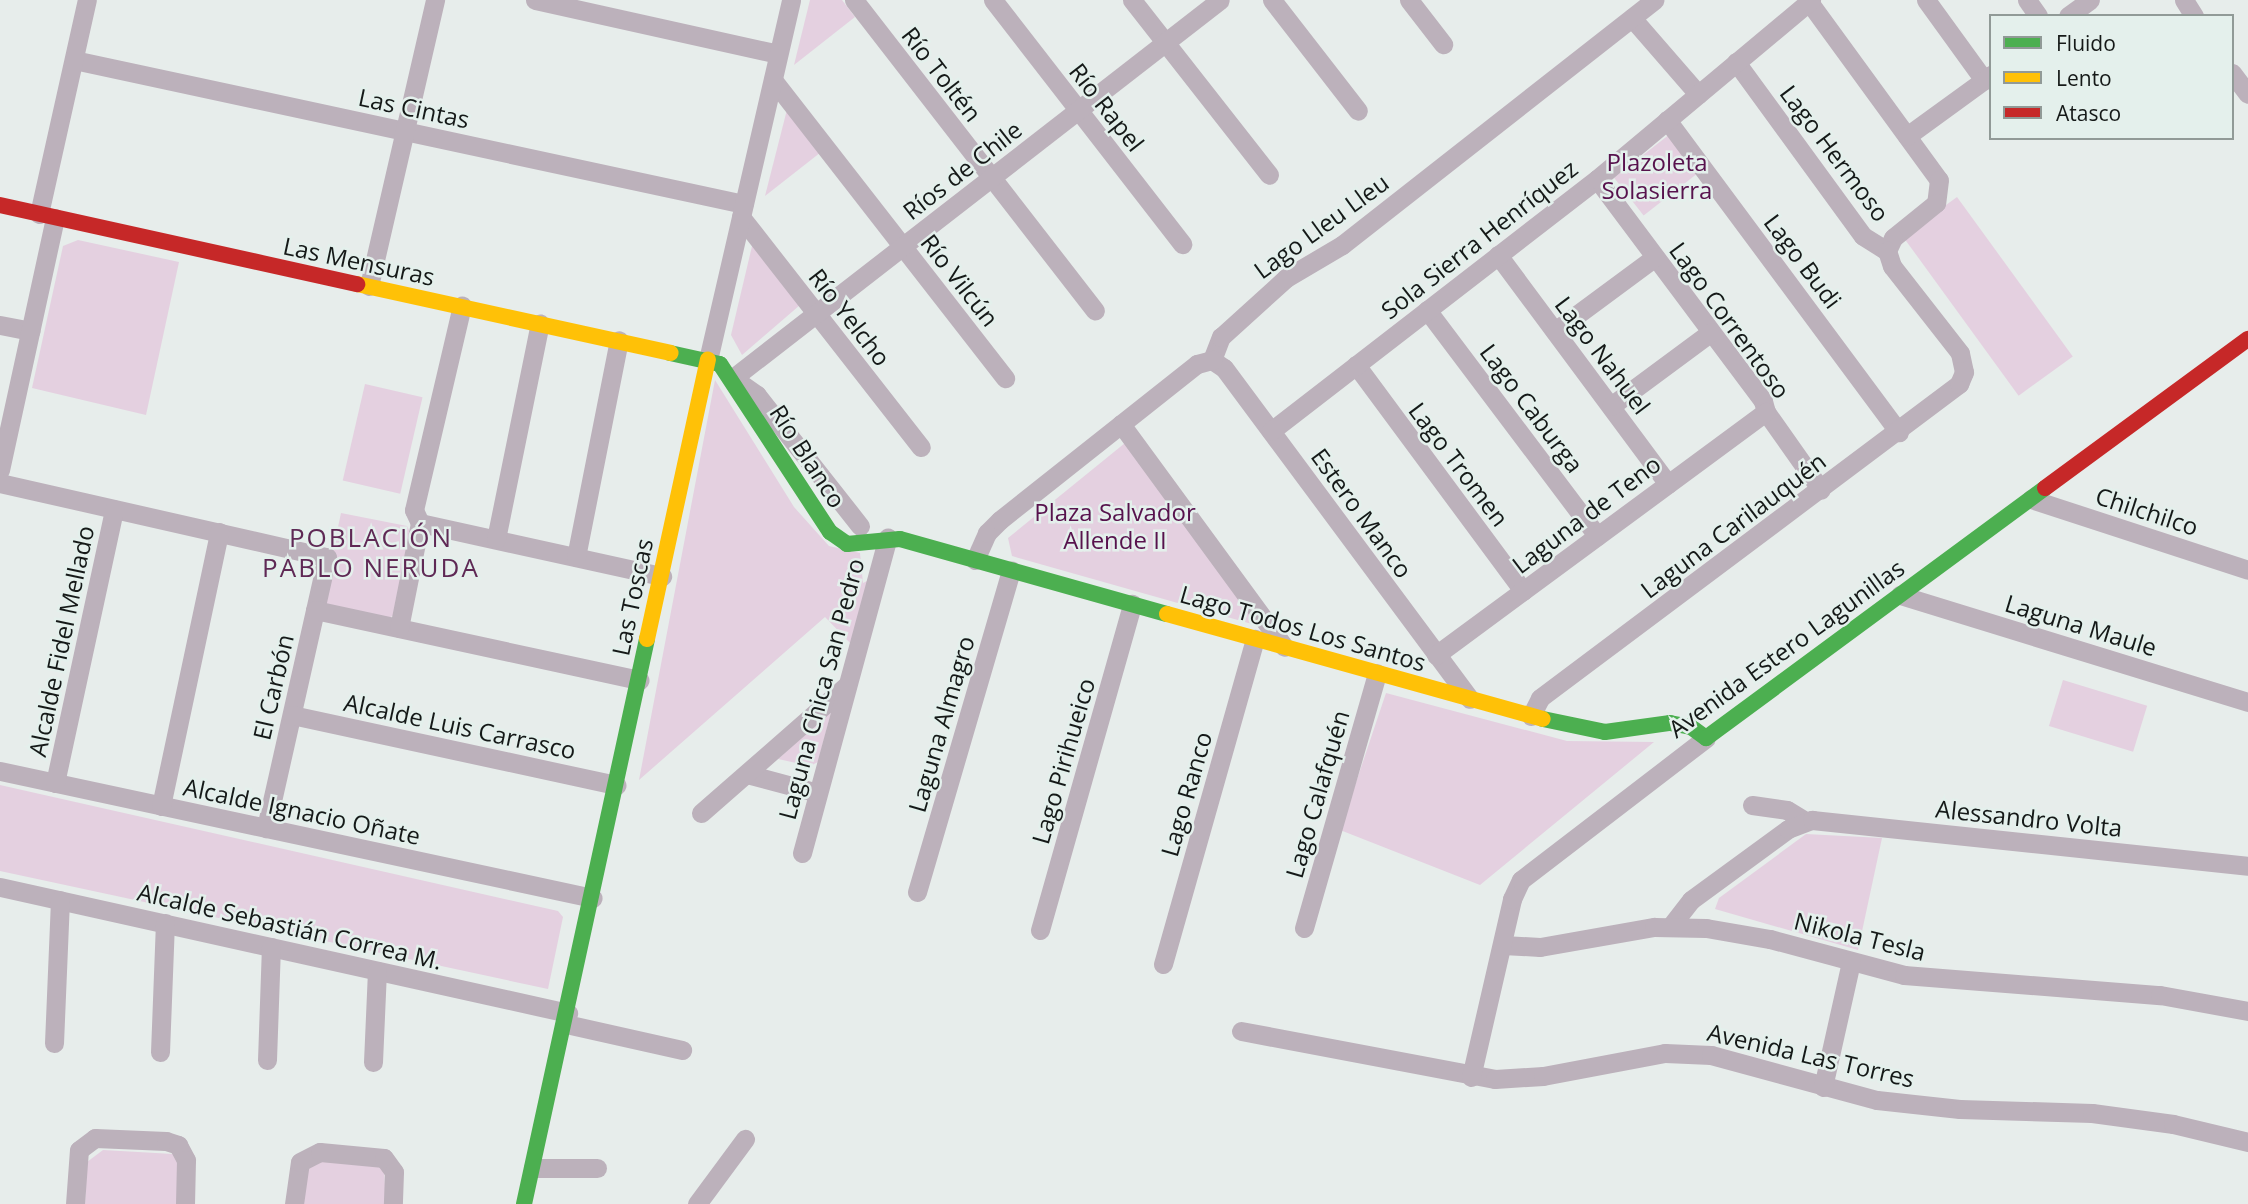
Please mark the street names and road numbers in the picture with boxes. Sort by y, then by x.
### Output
street label: Río Toltén [896,21,988,127]
street label: Río Rapel [1064,57,1150,157]
street label: Lago Hermoso [1774,79,1896,227]
street label: Las Cintas [356,82,472,134]
street label: Ríos de Chile [897,115,1027,225]
street label: Sola Sierra Henríquez [1375,153,1583,325]
street label: Lago Lleu Lleu [1248,168,1394,284]
street label: Lago Budi [1758,208,1848,314]
street label: Río Vilcún [915,228,1005,332]
street label: Las Mensuras [281,231,437,291]
street label: Lago Correntoso [1664,236,1796,404]
street label: Río Yelcho [803,263,897,371]
street label: Lago Nahuel [1549,290,1657,420]
street label: Lago Caburga [1474,338,1590,478]
street label: Lago Tromen [1403,396,1515,532]
street label: Río Blanco [764,399,852,513]
street label: Estero Manco [1305,443,1419,583]
street label: Laguna Carilauquén [1635,446,1831,604]
street label: Laguna de Teno [1506,449,1666,579]
street label: Chilchilco [2092,481,2202,541]
street label: Alcalde Fidel Mellado [22,523,100,759]
street label: Las Toscas [606,536,658,658]
street label: Avenida Estero Lagunillas [1663,553,1909,743]
street label: Laguna Chica San Pedro [772,555,870,823]
street label: Lago Todos Los Santos [1177,579,1429,677]
street label: Laguna Maule [2002,588,2160,662]
street label: El Carbón [247,631,299,743]
street label: Laguna Almagro [902,633,980,815]
street label: Lago Pirihueico [1026,675,1100,847]
street label: Alcalde Luis Carrasco [341,687,579,765]
street label: Lago Calafquén [1279,707,1355,881]
street label: Lago Ranco [1154,728,1218,860]
street label: Alcalde Ignacio Oñate [181,772,423,850]
street label: Alessandro Volta [1934,794,2124,842]
street label: Alcalde Sebastián Correa M. [135,877,445,975]
street label: Nikola Tesla [1791,906,1929,966]
street label: Avenida Las Torres [1705,1017,1917,1093]

